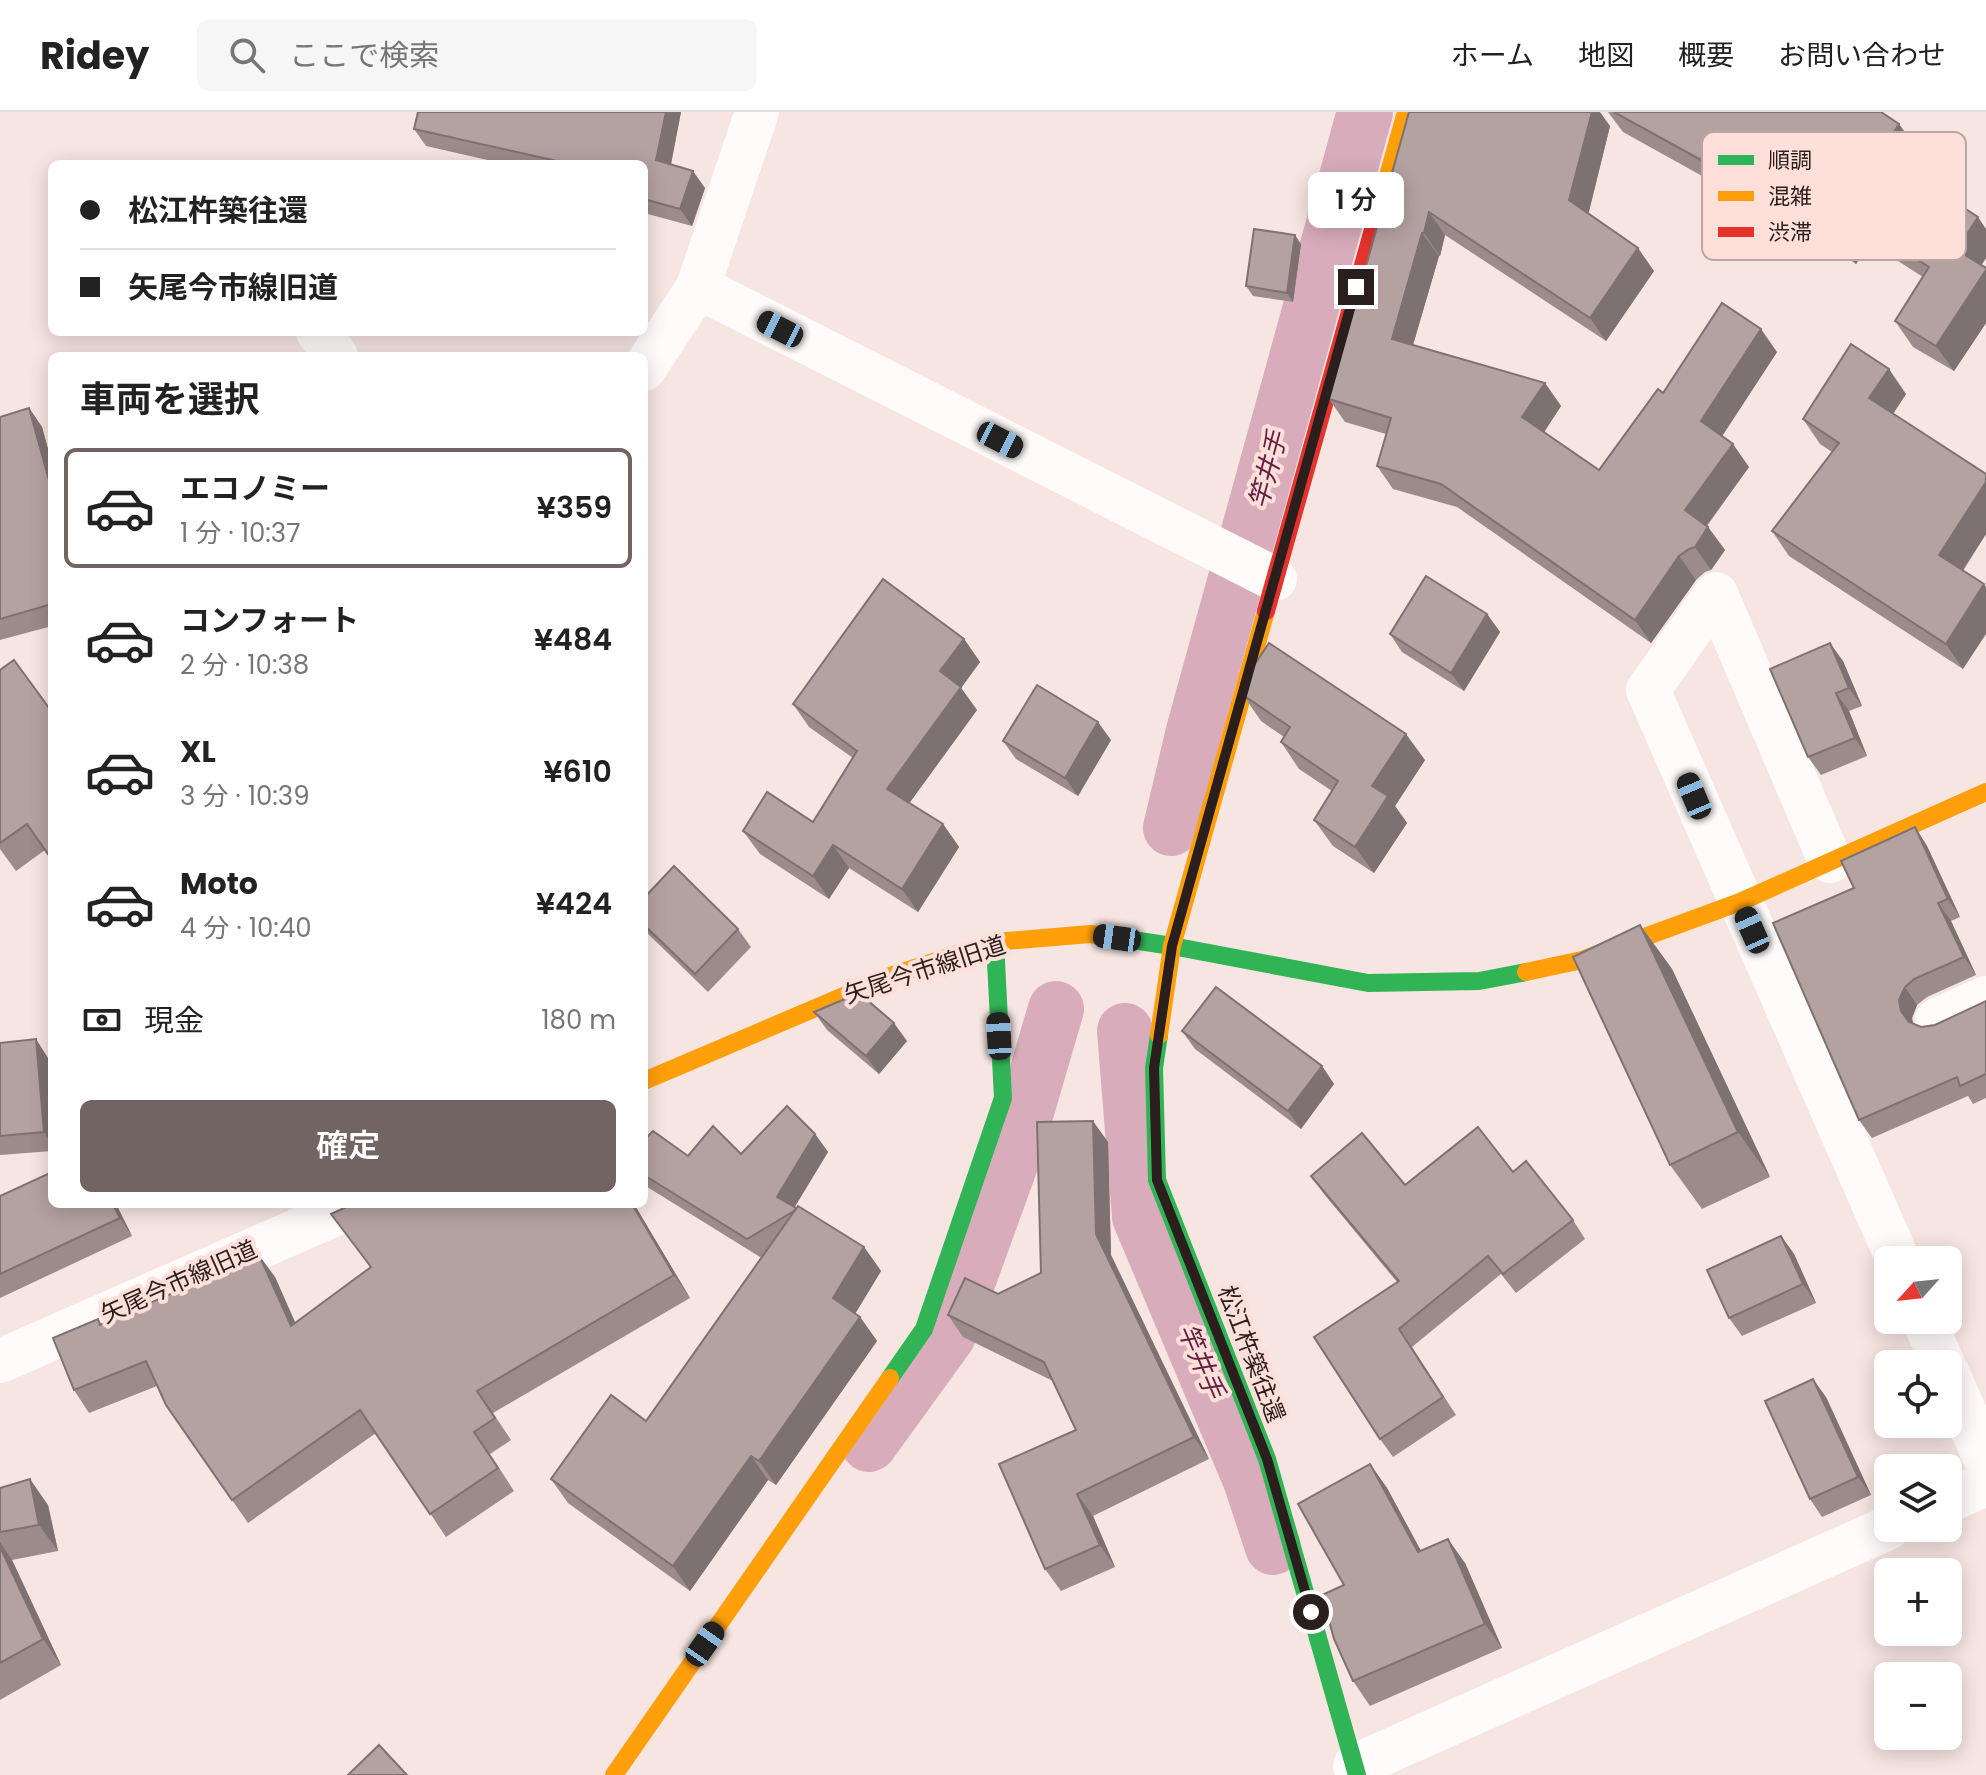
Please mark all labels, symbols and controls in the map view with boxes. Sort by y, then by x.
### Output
search box [197,19,757,91]
text: Ridey [40,29,149,82]
icon: search [225,33,269,77]
text: ここで検索 [289,34,439,77]
text: ホーム [1451,36,1534,75]
text: 地図 [1578,36,1634,75]
text: 概要 [1678,36,1734,75]
text: お問い合わせ [1778,36,1946,75]
legend [1702,132,1966,260]
text: 順調 [1768,145,1812,176]
callout: 1 分 [1308,171,1404,227]
text: 混雑 [1768,181,1812,212]
text: 1 分 [1335,182,1377,218]
text: 松江杵築往還 [128,189,308,232]
text: 渋滞 [1768,217,1812,248]
text: 矢尾今市線旧道 [128,266,338,309]
route end [1338,269,1374,305]
car [753,307,807,351]
text: 車両を選択 [80,374,260,425]
car [973,418,1027,462]
water label: 竿井手 [1241,426,1296,512]
text: エコノミー [180,467,330,510]
icon: car [84,472,156,544]
text: ¥359 [537,486,612,529]
text: 1 分 · 10:37 [180,515,300,551]
text: コンフォート [180,599,359,642]
icon: car [84,604,156,676]
text: ¥484 [534,618,612,661]
text: 2 分 · 10:38 [180,647,309,683]
text: XL [180,730,216,773]
icon: car [84,736,156,808]
text: ¥610 [543,750,612,793]
car [1674,769,1714,823]
text: 3 分 · 10:39 [180,778,310,814]
text: Moto [180,862,258,905]
icon: car [84,868,156,940]
text: ¥424 [536,882,612,925]
car [1731,903,1773,957]
text: 4 分 · 10:40 [180,910,312,946]
car [1092,923,1142,953]
street label: 矢尾今市線旧道 [840,928,1010,1011]
icon: cash [80,998,124,1042]
text: 現金 [144,999,204,1042]
text: 180 m [541,1002,616,1038]
car [986,1011,1012,1061]
button: 確定 [80,1100,616,1192]
street label: 矢尾今市線旧道 [95,1232,262,1331]
north arrow [1874,1246,1962,1334]
map controls [1874,1246,1962,1750]
street label: 松江杵築往還 [1210,1281,1293,1427]
water label: 竿井手 [1169,1318,1234,1406]
button: locate [1874,1350,1962,1438]
button: layers [1874,1454,1962,1542]
button: + [1874,1558,1962,1646]
route start [1293,1594,1329,1630]
car [681,1617,729,1671]
button: − [1874,1662,1962,1750]

